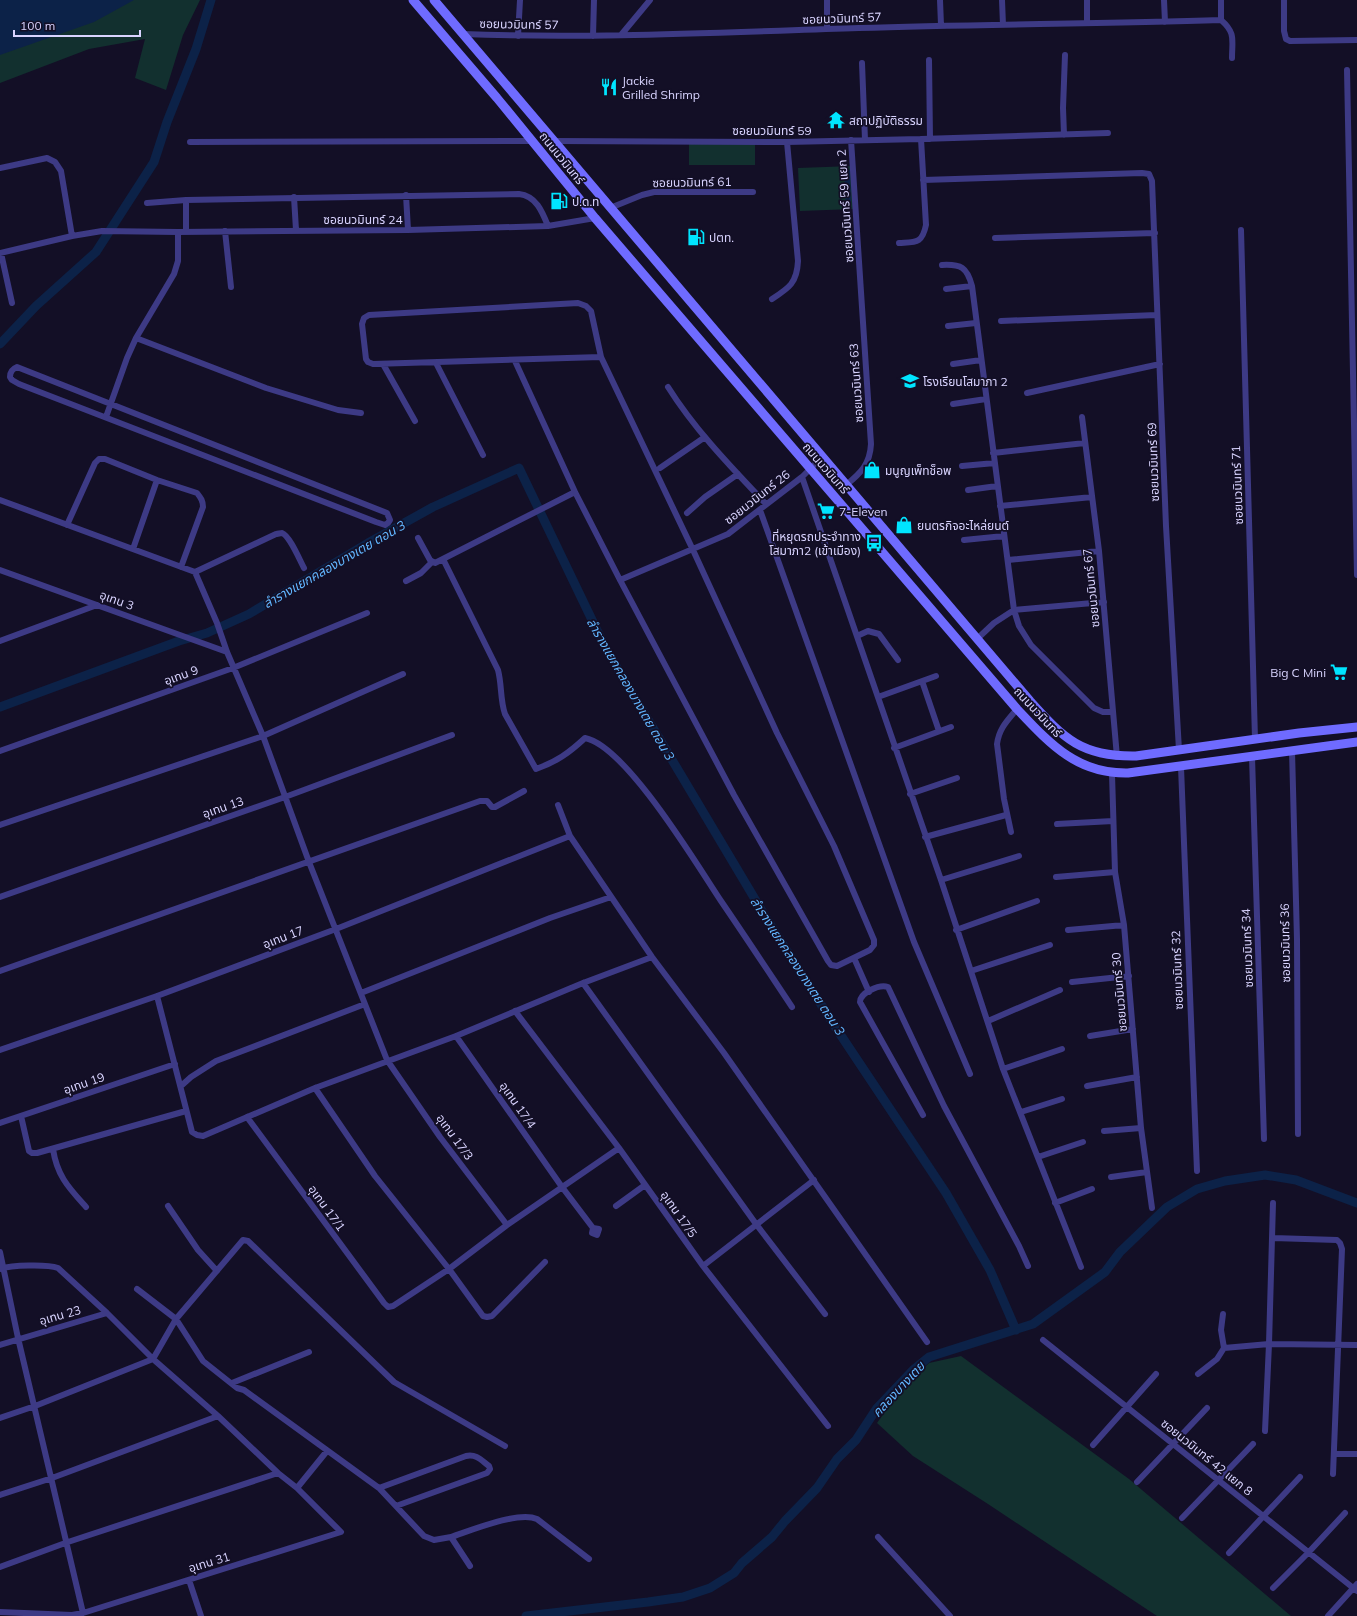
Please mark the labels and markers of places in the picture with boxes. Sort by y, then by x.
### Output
place label: Jackie Grilled Shrimp [622,73,700,102]
restaurant icon: Jackie Grilled Shrimp [599,77,619,97]
temple icon: สถาปฏิบัติธรรม [826,110,846,130]
place label: สถาปฏิบัติธรรม [849,113,923,128]
fuel station icon: ป.ด.ท [549,191,569,211]
place label: ป.ด.ท [572,194,599,209]
fuel station icon: ปตท. [686,227,706,247]
place label: ปตท. [709,230,734,245]
school or university icon: โรงเรียนโสมาภา 2 [900,371,920,391]
place label: โรงเรียนโสมาภา 2 [923,374,1008,389]
shop icon: มนูญเพ็ทช็อพ [862,460,882,480]
place label: มนูญเพ็ทช็อพ [885,463,951,478]
supermarket icon: 7-Eleven [816,501,836,521]
place label: 7-Eleven [839,504,888,519]
shop icon: ยนตรกิจอะไหล่ยนต์ [894,515,914,535]
place label: ยนตรกิจอะไหล่ยนต์ [917,518,1009,533]
place label: ที่หยุดรถประจำทาง โสมาภา2 (เข้าเมือง) [769,528,861,558]
bus stop icon: ที่หยุดรถประจำทาง โสมาภา2 (เข้าเมือง) [864,533,884,553]
supermarket icon: Big C Mini [1329,662,1349,682]
place label: Big C Mini [1270,665,1326,680]

